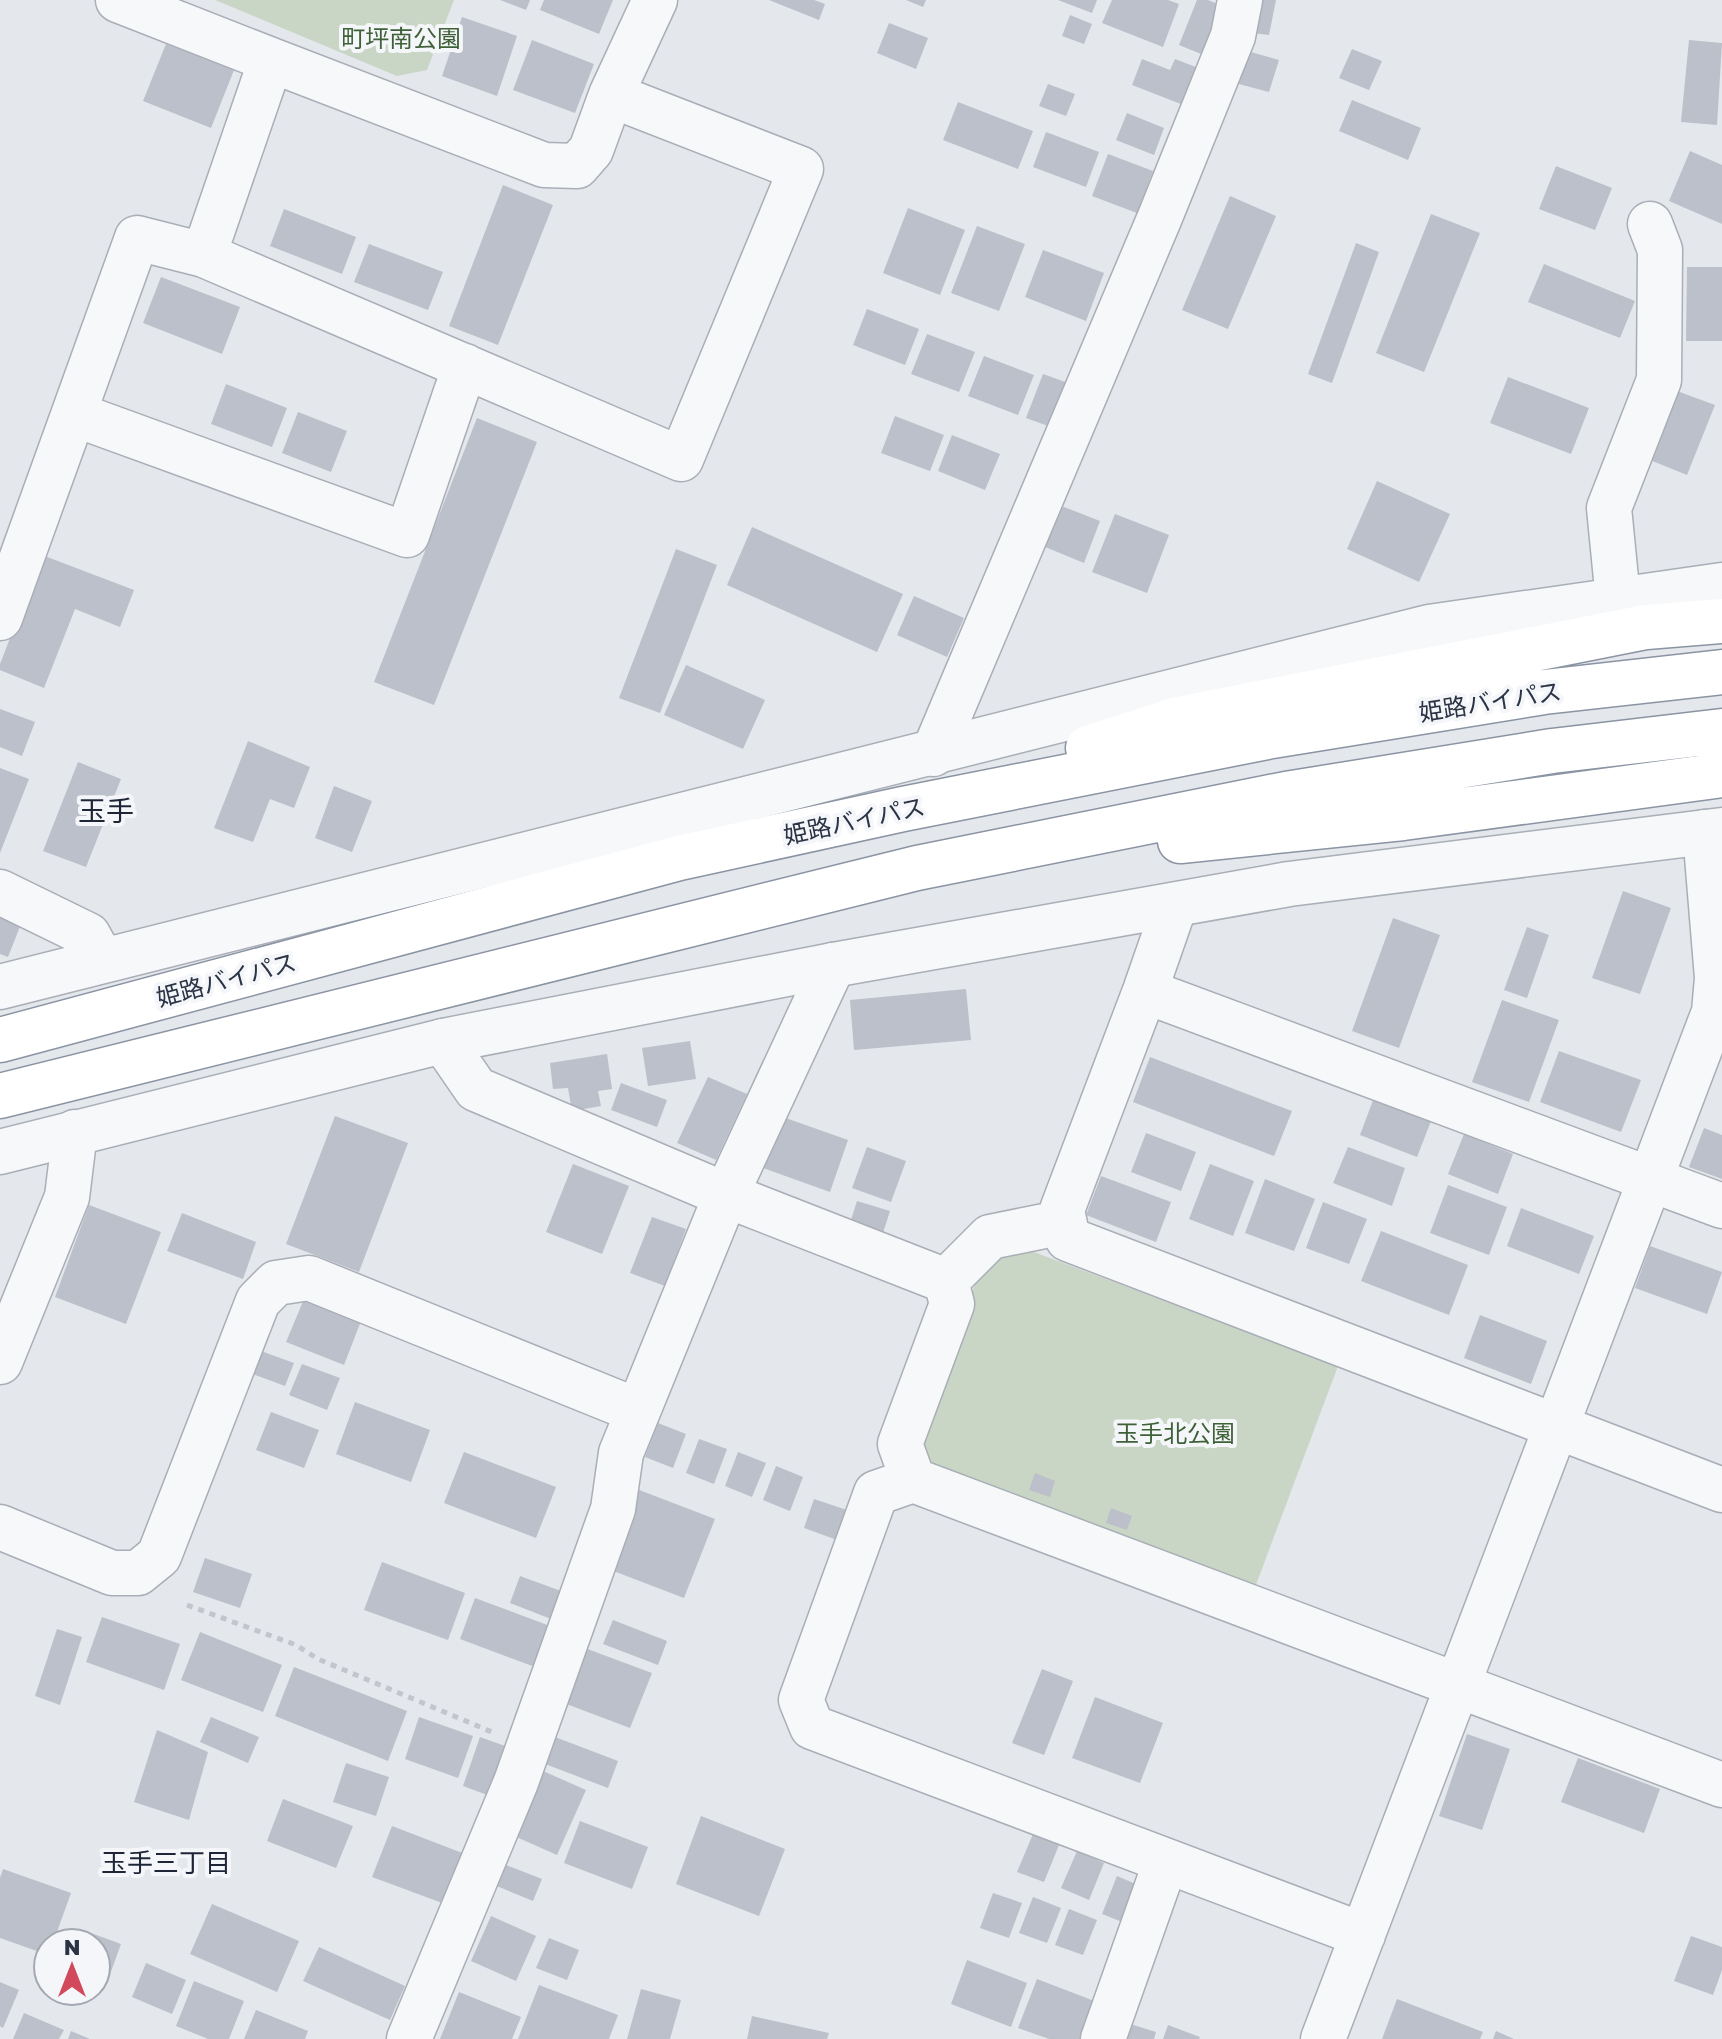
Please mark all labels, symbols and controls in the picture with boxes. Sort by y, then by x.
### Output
park label: 町坪南公園 [341,23,461,52]
street label: 姫路バイパス [1417,675,1563,727]
street label: 姫路バイパス [781,791,927,849]
district label: 玉手 [78,794,134,827]
street label: 姫路バイパス [153,946,299,1012]
park label: 玉手北公園 [1115,1418,1235,1447]
district label: 玉手三丁目 [101,1847,231,1878]
north arrow [32,1927,112,2007]
text: N [64,1933,80,1960]

